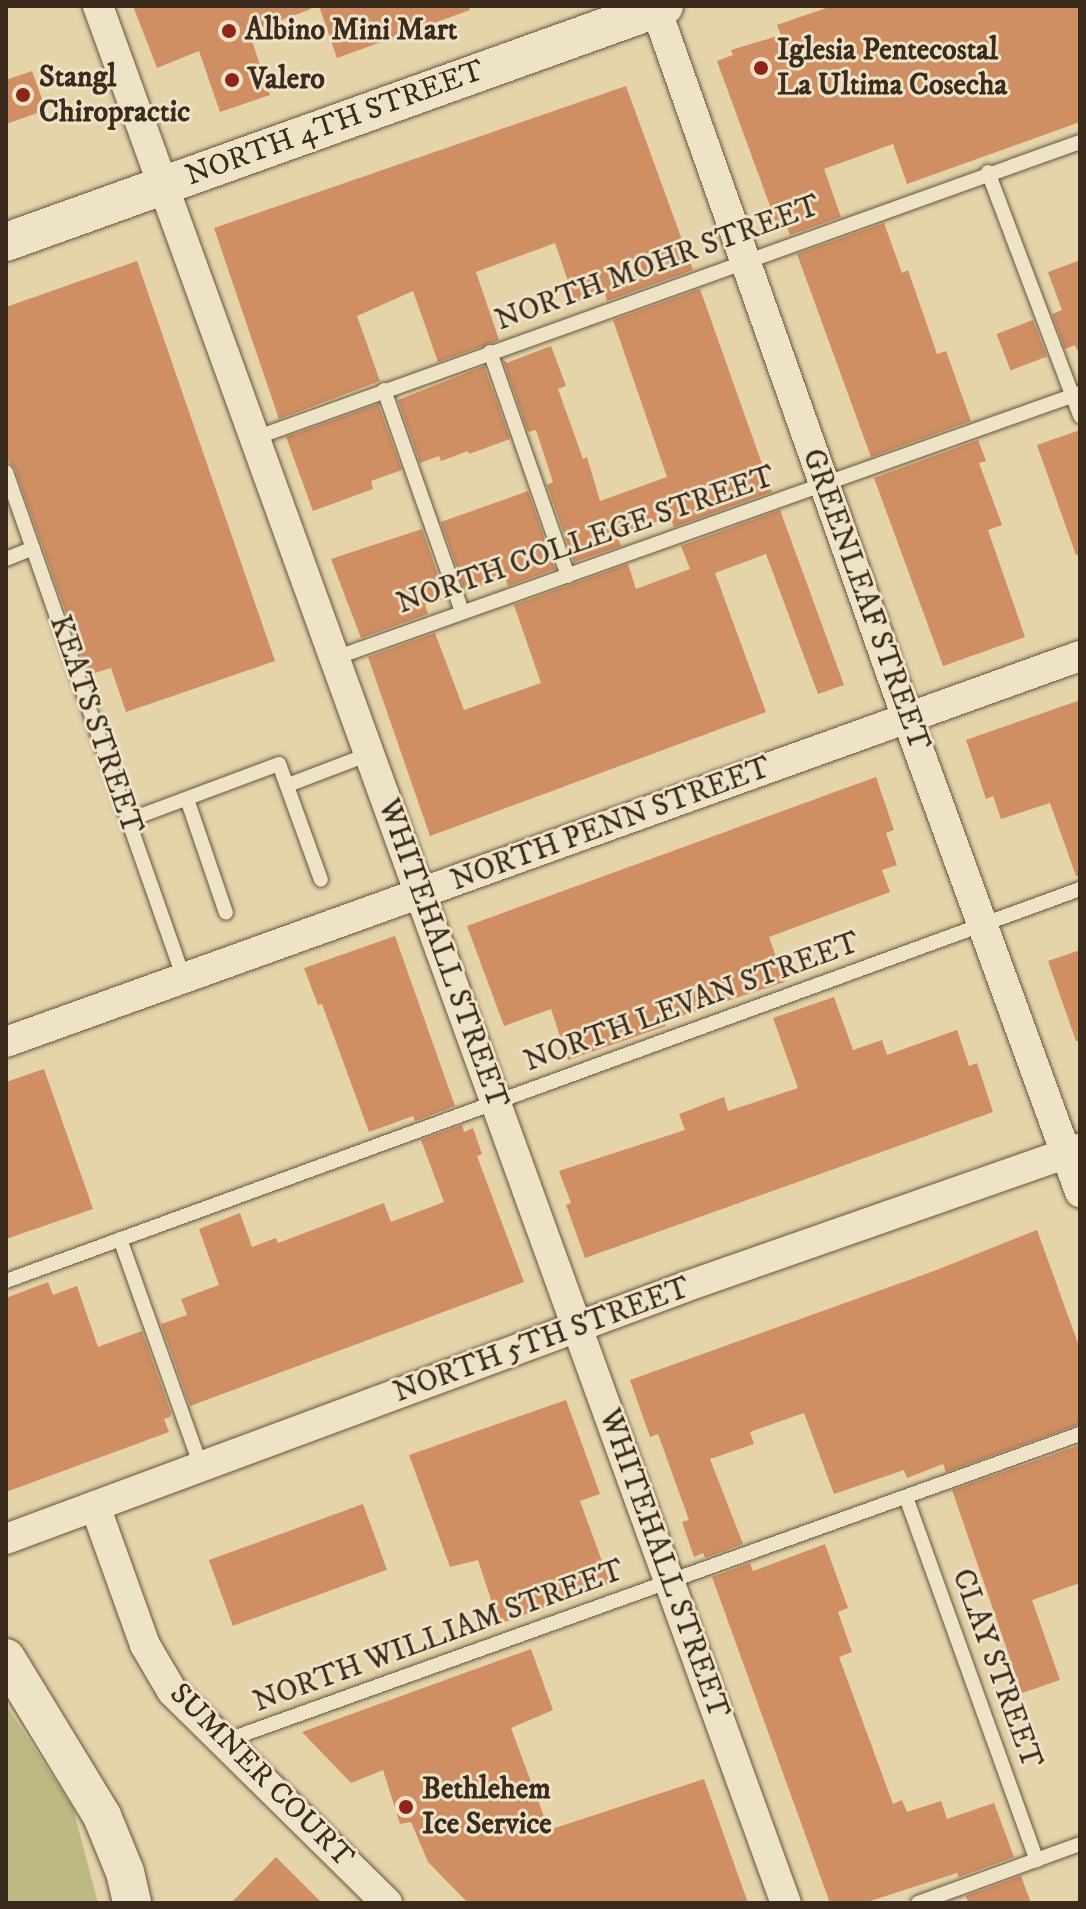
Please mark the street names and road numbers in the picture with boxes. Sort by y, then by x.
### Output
street label: NORTH 4TH STREET [181,53,489,195]
street label: NORTH MOHR STREET [491,188,825,340]
street label: GREENLEAF STREET [794,444,936,756]
street label: NORTH COLLEGE STREET [392,459,780,623]
street label: KEATS STREET [41,611,149,839]
street label: NORTH PENN STREET [446,750,776,900]
street label: WHITEHALL STREET [369,794,515,1114]
street label: NORTH LEVAN STREET [520,926,864,1080]
street label: NORTH 5TH STREET [389,1271,695,1411]
street label: WHITEHALL STREET [590,1404,736,1724]
street label: NORTH WILLIAM STREET [249,1553,629,1721]
street label: CLAY STREET [943,1564,1049,1774]
street label: SUMNER COURT [161,1676,361,1876]

